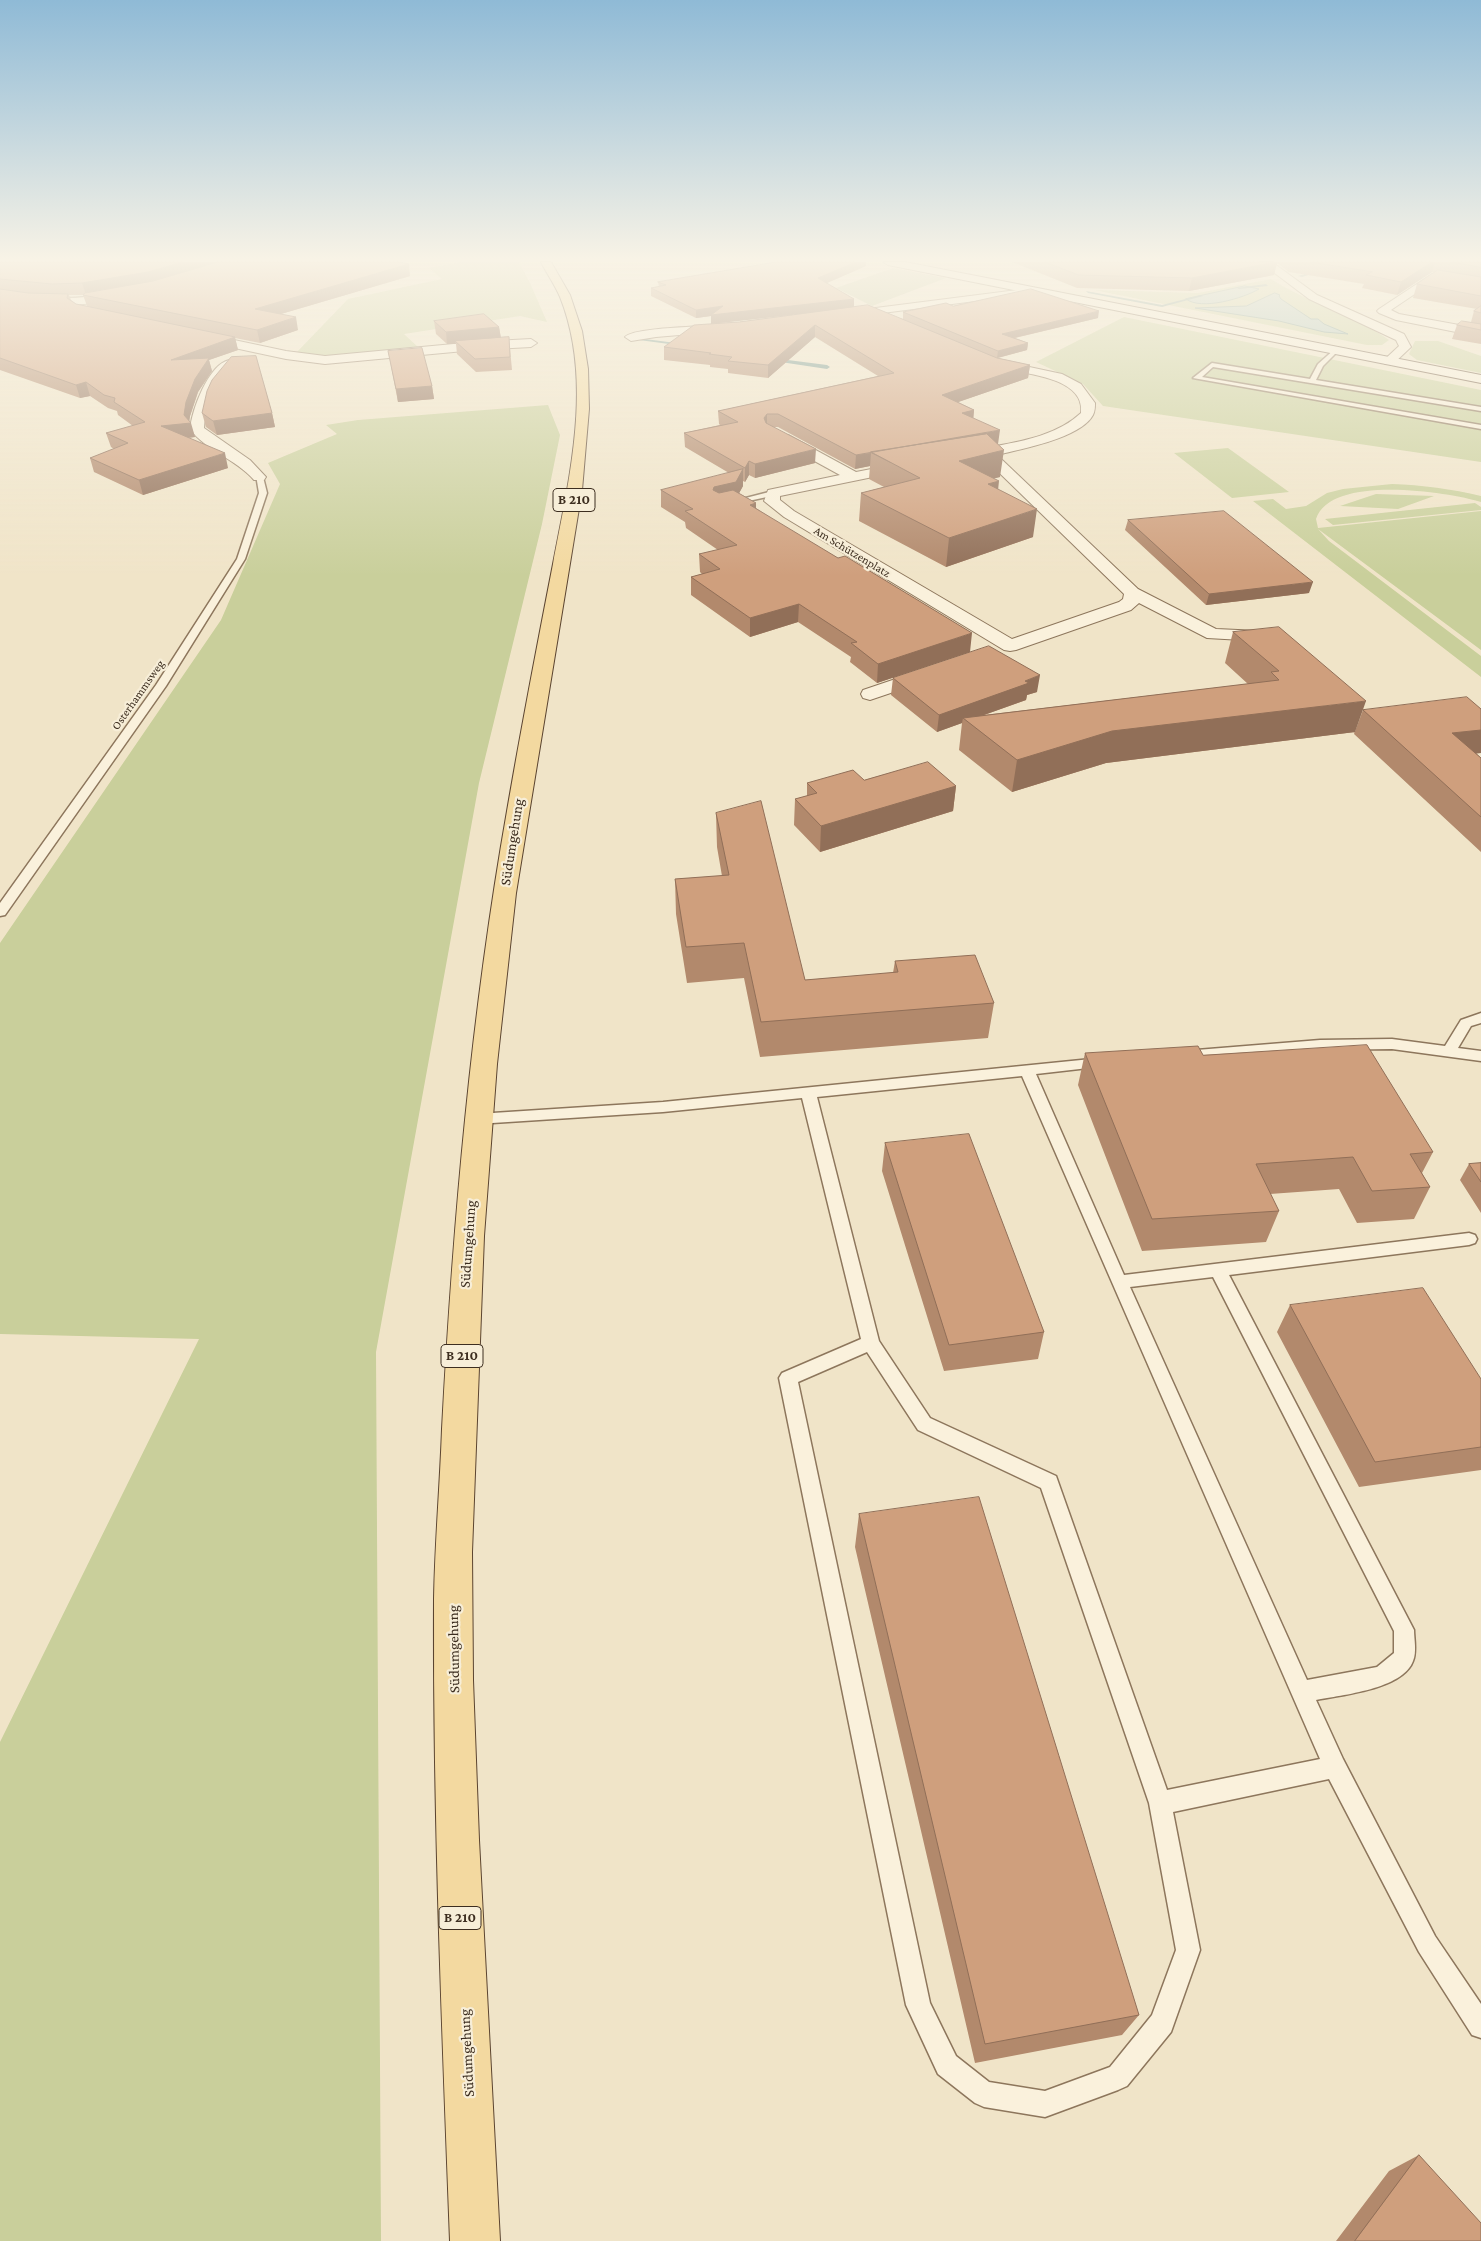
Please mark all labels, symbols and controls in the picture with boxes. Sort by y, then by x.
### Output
road number: B 210 [553,488,595,512]
street label: Am Schützenplatz [811,523,893,581]
street label: Osterhammsweg [109,657,167,733]
street label: Südumgehung [496,797,528,887]
street label: Südumgehung [456,1199,480,1289]
road number: B 210 [441,1344,483,1368]
street label: Südumgehung [444,1605,464,1693]
road number: B 210 [439,1906,481,1930]
street label: Südumgehung [456,2009,478,2097]

